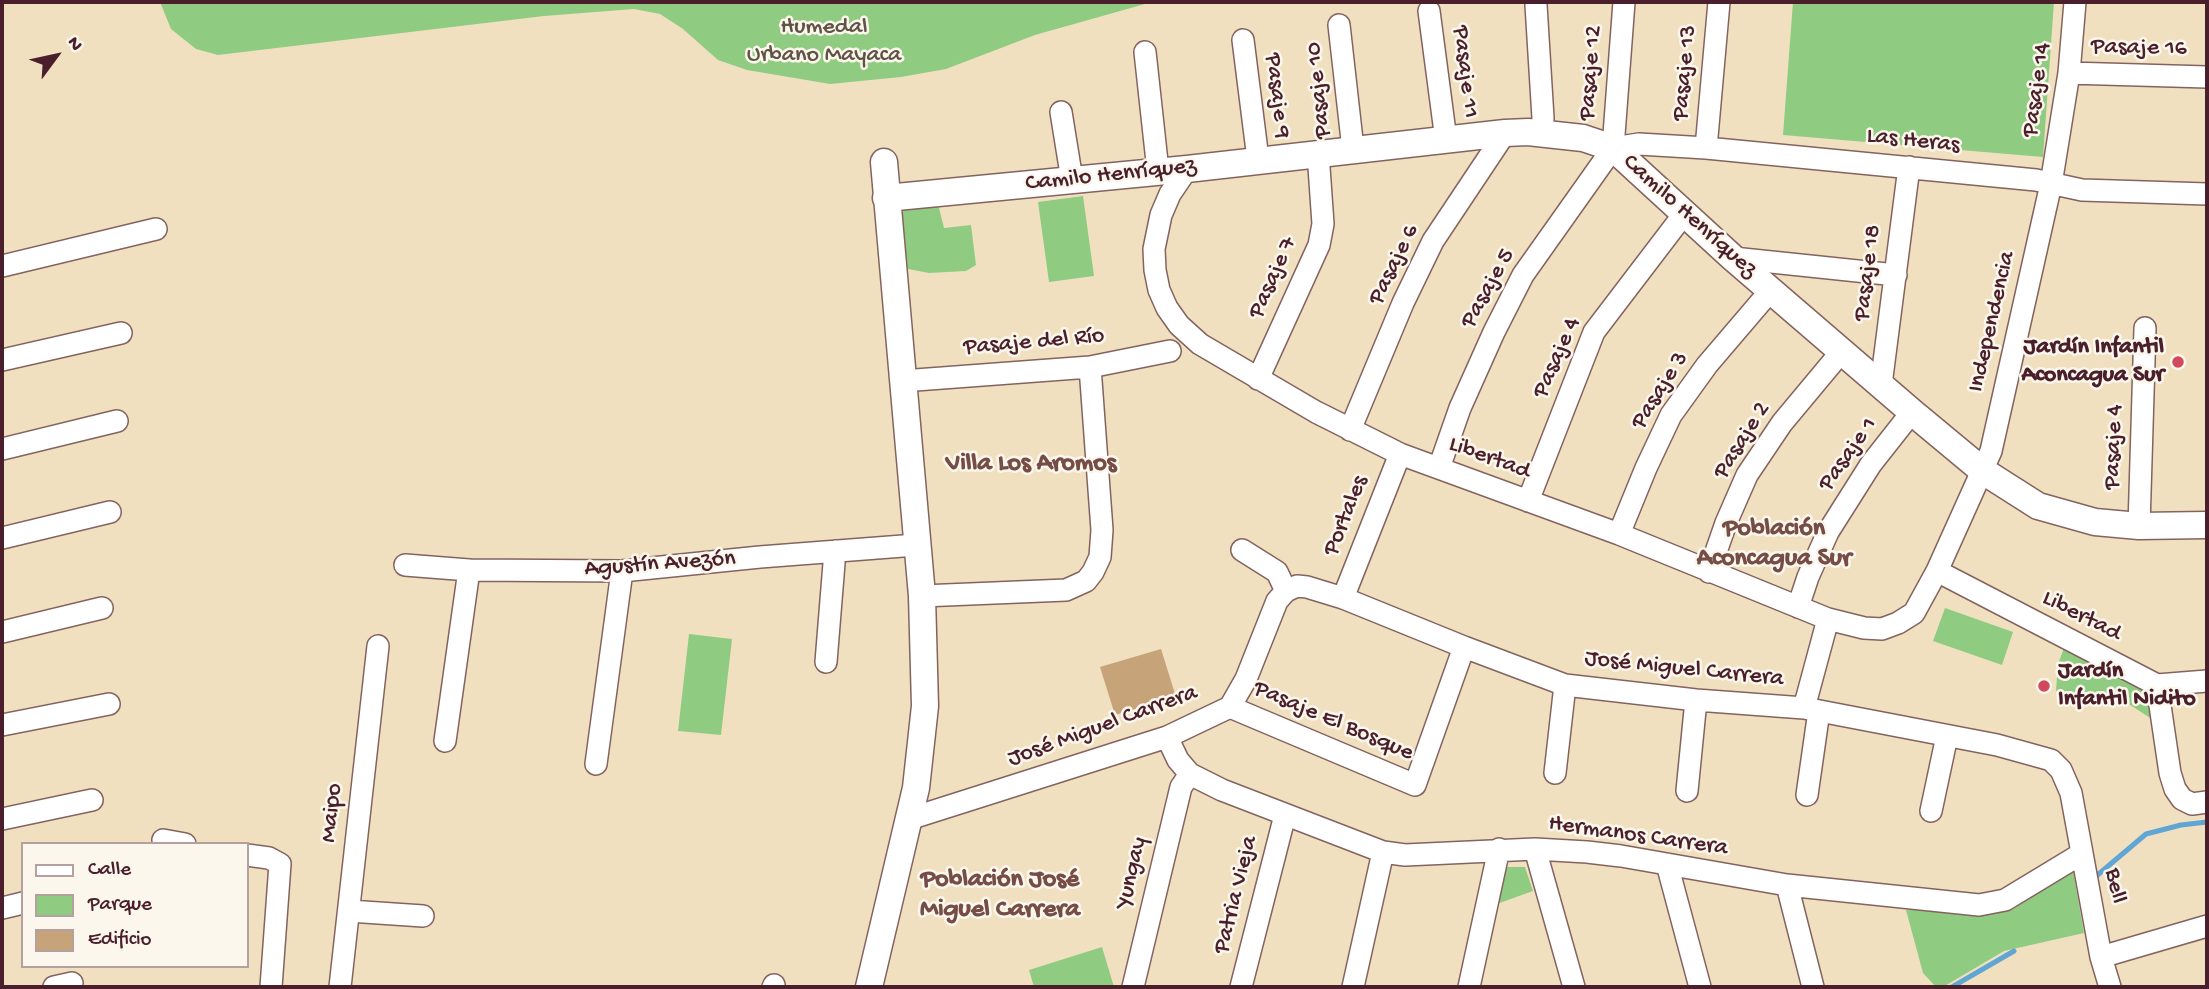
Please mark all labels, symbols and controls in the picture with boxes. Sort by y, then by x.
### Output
park label: Humedal Urbano Mayaca [747,14,901,70]
north arrow [21,21,91,91]
street label: Pasaje 11 [1444,24,1484,120]
street label: Pasaje 12 [1574,24,1610,122]
street label: Pasaje 13 [1667,24,1705,122]
text: N [61,33,87,56]
street label: Pasaje 16 [2091,34,2187,64]
street label: Pasaje 10 [1301,40,1339,140]
street label: Pasaje 14 [2017,41,2059,139]
street label: Pasaje 9 [1256,52,1296,140]
street label: Las Heras [1865,123,1961,161]
street label: Camilo Henríquez [1616,149,1762,285]
street label: Camilo Henríquez [1024,153,1198,199]
street label: Pasaje 6 [1363,220,1427,310]
street label: Pasaje 18 [1849,223,1889,323]
street label: Pasaje 7 [1243,233,1305,323]
street label: Pasaje 5 [1455,244,1523,334]
street label: Independencia [1963,249,2023,395]
street label: Pasaje 4 [1528,313,1588,403]
street label: Pasaje del Río [962,322,1106,364]
place label: Jardín Infantil Aconcagua Sur [2022,334,2164,390]
street label: Pasaje 3 [1626,347,1696,435]
marker: Jardín Infantil Aconcagua Sur [2170,354,2186,370]
street label: Pasaje 2 [1708,397,1778,485]
street label: Pasaje 4 [2099,404,2131,490]
street label: Pasaje 1 [1813,413,1885,497]
street label: Libertad [1444,431,1534,487]
district label: Villa Los Aromos [946,449,1116,481]
street label: Portales [1318,472,1376,560]
district label: Población Aconcagua Sur [1697,514,1851,576]
street label: Agustín Avezón [583,545,737,585]
street label: Libertad [2037,585,2125,649]
street label: José Miguel Carrera [1583,645,1785,695]
place label: Jardín Infantil Nidito [2058,658,2196,714]
street label: Pasaje El Bosque [1249,675,1417,769]
marker: Jardín Infantil Nidito [2036,678,2052,694]
street label: José Miguel Carrera [1004,679,1202,775]
street label: Maipo [316,782,350,844]
street label: Hermanos Carrera [1546,810,1730,864]
street label: Patria Vieja [1208,833,1266,957]
street label: Yungay [1111,834,1155,912]
legend [21,842,248,968]
text: Calle [88,858,131,883]
district label: Población José Miguel Carrera [920,865,1080,926]
street label: Bell [2097,866,2131,906]
text: Parque [88,893,152,918]
text: Edificio [88,928,152,953]

